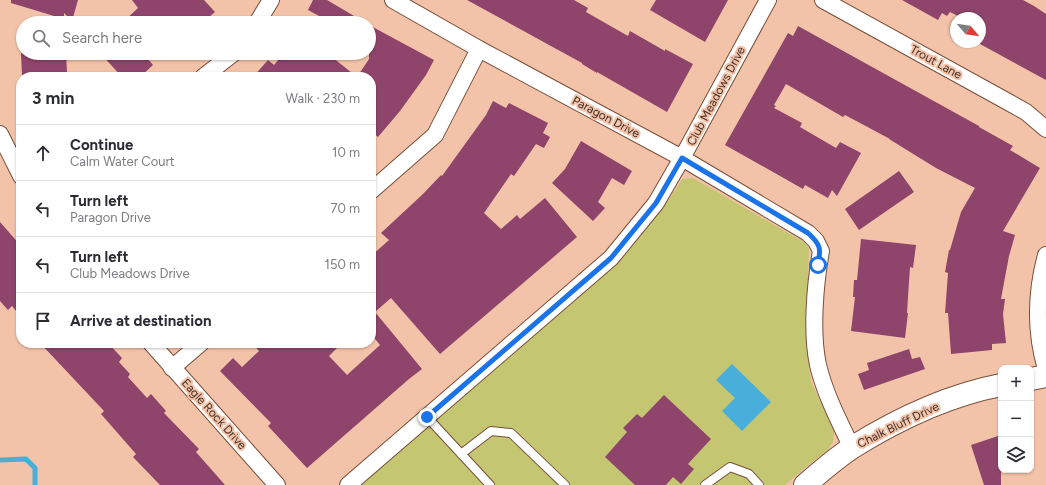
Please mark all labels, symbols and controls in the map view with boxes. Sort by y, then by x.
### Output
north arrow [950,12,986,48]
search box [16,16,376,60]
icon: search [30,27,52,49]
text: Search here [62,29,142,47]
street label: Trout Lane [908,42,965,82]
street label: Club Meadows Drive [684,44,748,148]
text: 3 min [32,88,74,108]
text: Walk · 230 m [286,91,360,106]
street label: Paragon Drive [570,93,643,141]
text: Continue [70,136,133,154]
icon: ahead [32,142,54,164]
text: 10 m [332,145,360,160]
text: Calm Water Court [70,154,175,169]
text: Turn left [70,192,128,210]
icon: left [32,198,54,220]
text: 70 m [330,201,360,216]
text: Paragon Drive [70,210,151,225]
text: Turn left [70,248,128,266]
icon: left [32,254,54,276]
route start [809,256,827,274]
text: 150 m [325,257,360,272]
text: Club Meadows Drive [70,266,190,281]
icon: arrive [32,310,54,332]
text: Arrive at destination [70,312,211,330]
map controls [998,365,1034,473]
button: + [998,365,1034,401]
street label: Eagle Rock Drive [179,376,250,452]
street label: Chalk Bluff Drive [855,399,942,451]
button: − [998,401,1034,437]
route end [418,408,436,426]
button: layers [998,437,1034,473]

